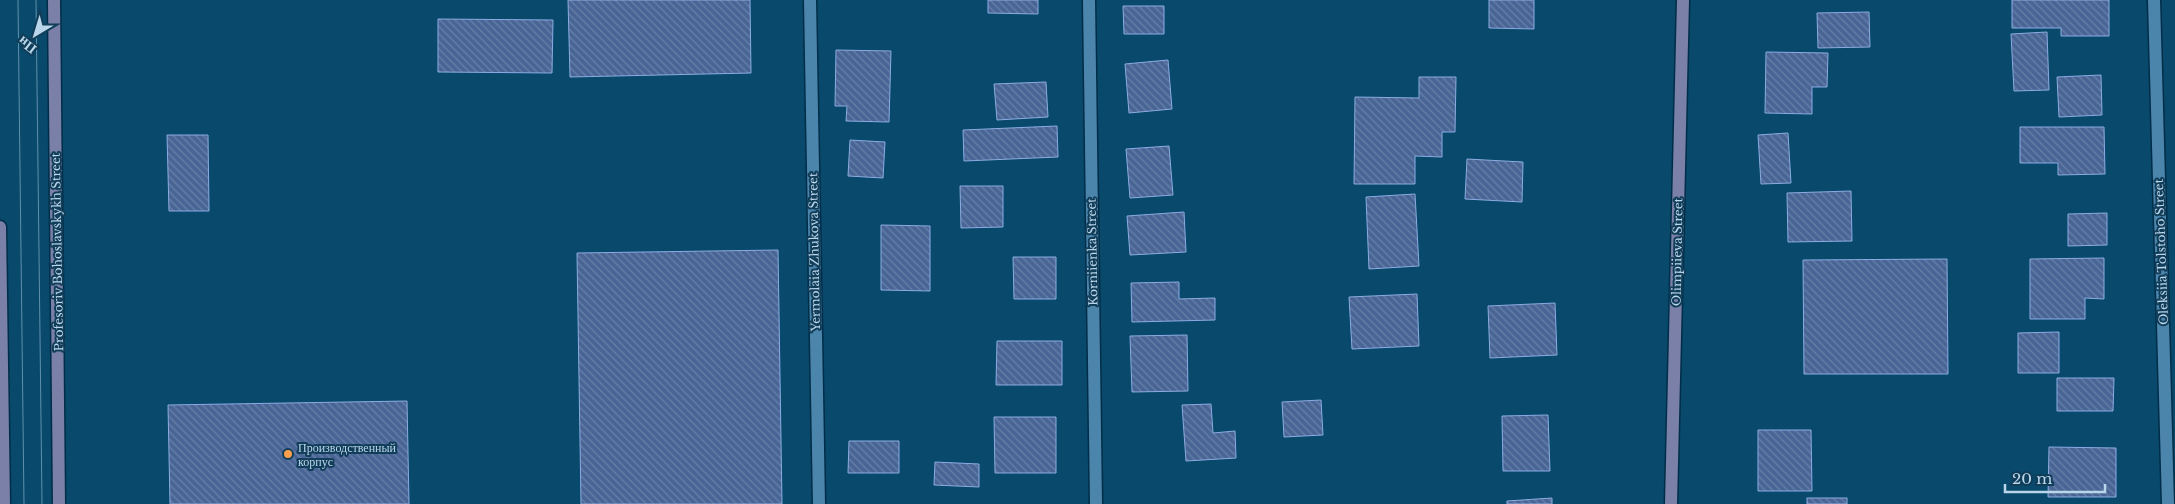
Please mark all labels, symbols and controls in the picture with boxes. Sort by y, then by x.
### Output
north arrow [10,10,60,60]
text: Пн [14,32,40,58]
street label: Profesoriv Bohoslavskykh Street [48,152,66,351]
street label: Yermolaia Zhukova Street [805,172,823,333]
street label: Oleksiia Tolstoho Street [2151,178,2171,325]
street label: Olimpiieva Street [1669,197,1685,306]
street label: Korniienka Street [1084,198,1100,306]
place label: Производственный корпус [298,440,397,469]
marker: Производственный корпус [282,448,294,460]
scale bar [2005,462,2105,494]
text: 20 m [2012,469,2052,488]

